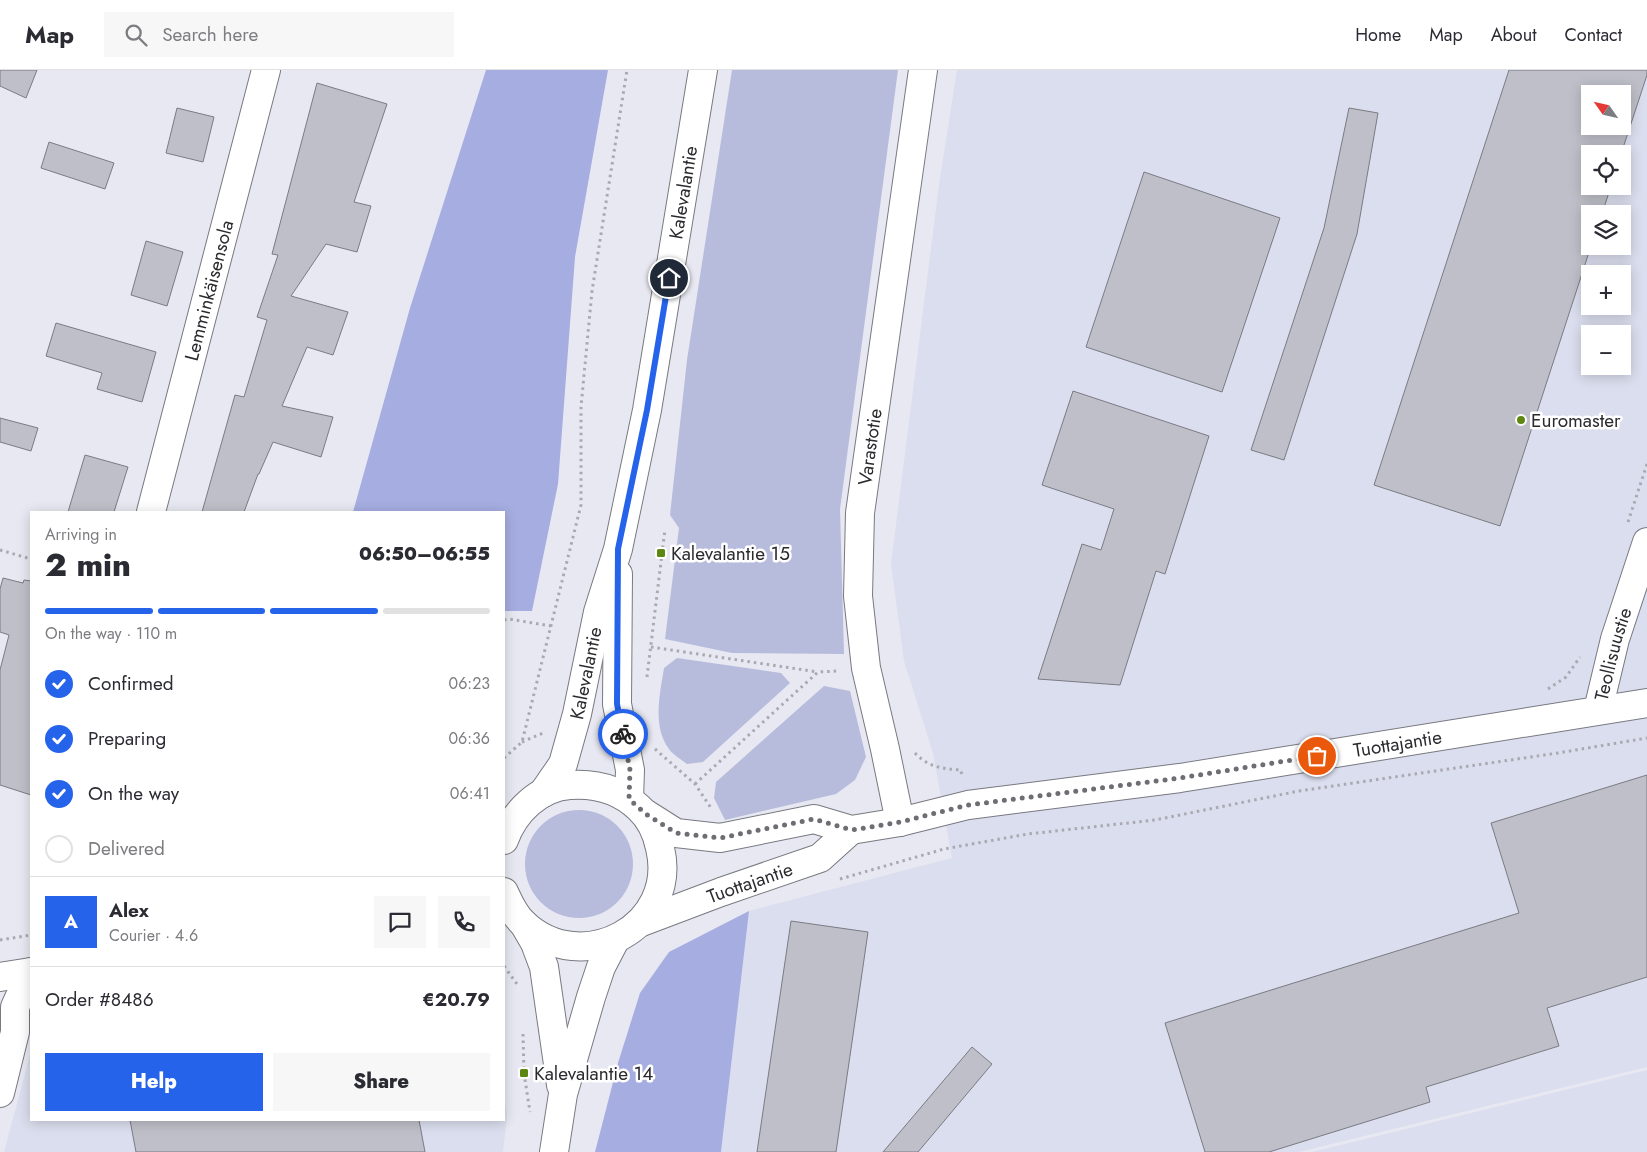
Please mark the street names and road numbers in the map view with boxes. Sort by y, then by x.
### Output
street label: Kalevalantie [662,144,704,241]
street label: Lemminkäisensola [178,217,240,364]
street label: Varastotie [851,407,889,487]
street label: Teollisuustie [1588,604,1639,703]
street label: Kalevalantie [563,624,609,722]
street label: Tuottajantie [1351,723,1444,764]
street label: Tuottajantie [703,855,797,910]

